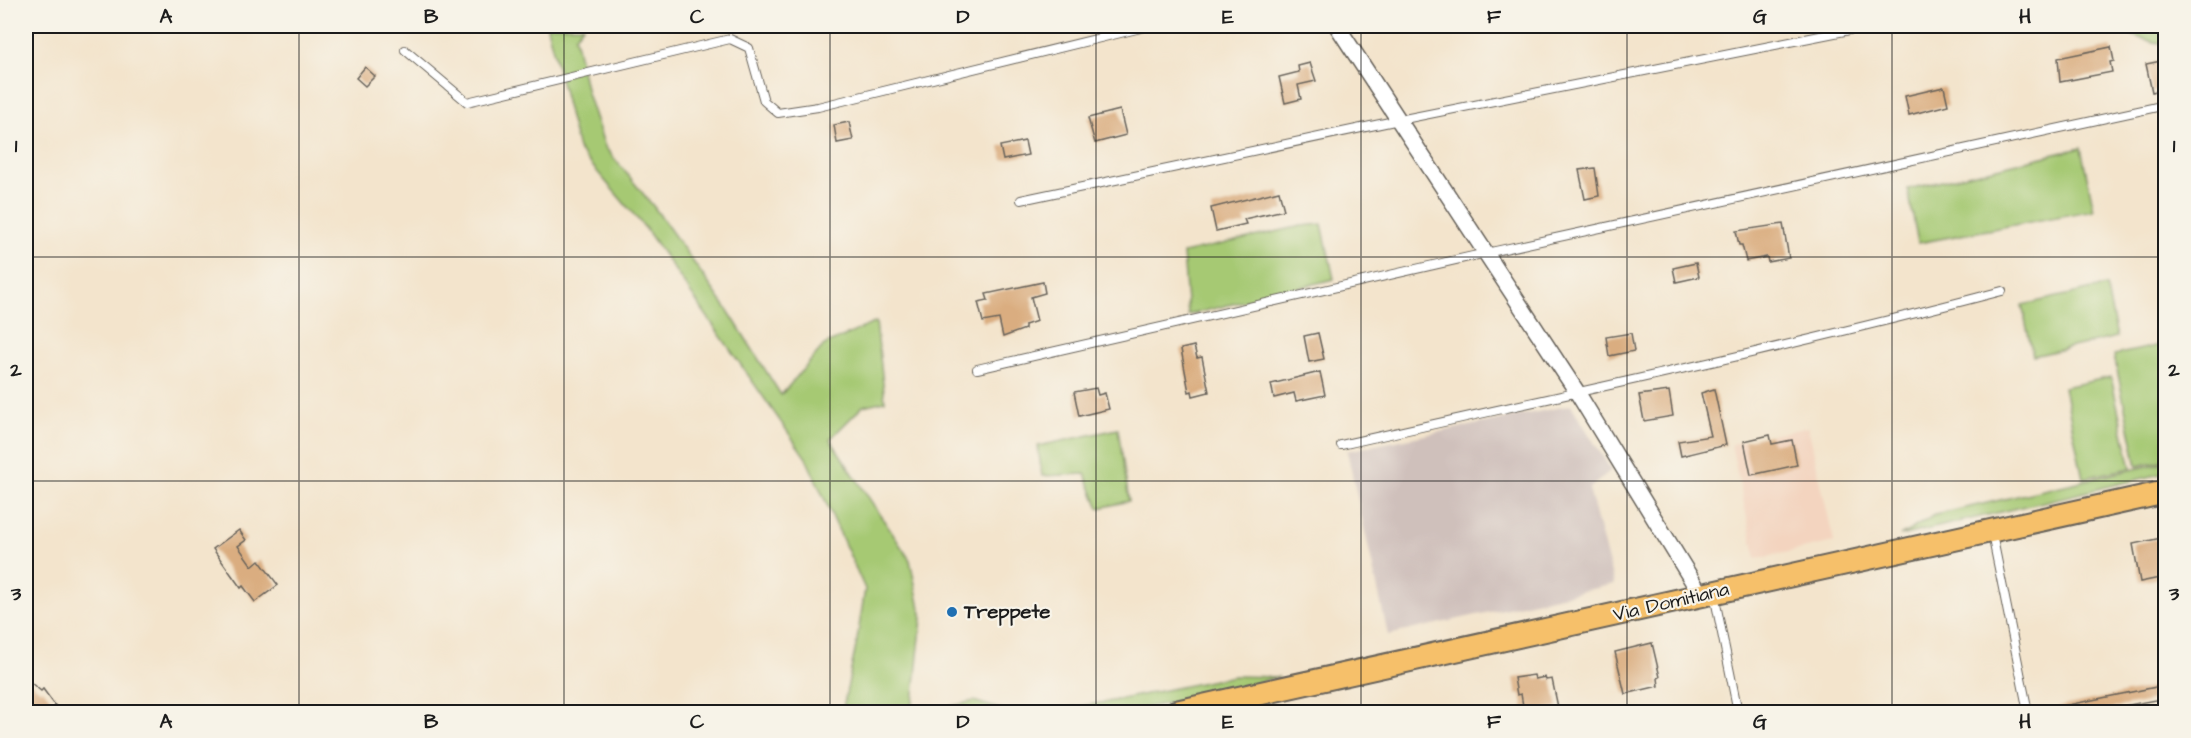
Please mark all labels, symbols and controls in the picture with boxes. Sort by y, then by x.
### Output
text: A [160,3,173,31]
text: B [424,3,439,31]
text: C [690,3,705,31]
text: D [957,3,970,31]
text: E [1222,3,1234,31]
text: F [1487,3,1502,31]
text: G [1753,3,1767,31]
text: H [2019,3,2031,31]
text: 1 [15,132,18,160]
text: 1 [2173,132,2176,160]
text: 2 [9,356,22,384]
text: 2 [2167,356,2180,384]
street label: Via Domitiana [1610,575,1732,629]
text: 3 [10,580,22,608]
text: 3 [2168,580,2180,608]
place label: Treppete [963,598,1050,626]
marker: Treppete [945,605,959,619]
text: A [160,708,173,736]
text: B [424,708,439,736]
text: C [690,708,705,736]
text: D [957,708,970,736]
text: E [1222,708,1234,736]
text: F [1487,708,1502,736]
text: G [1753,708,1767,736]
text: H [2019,708,2031,736]

